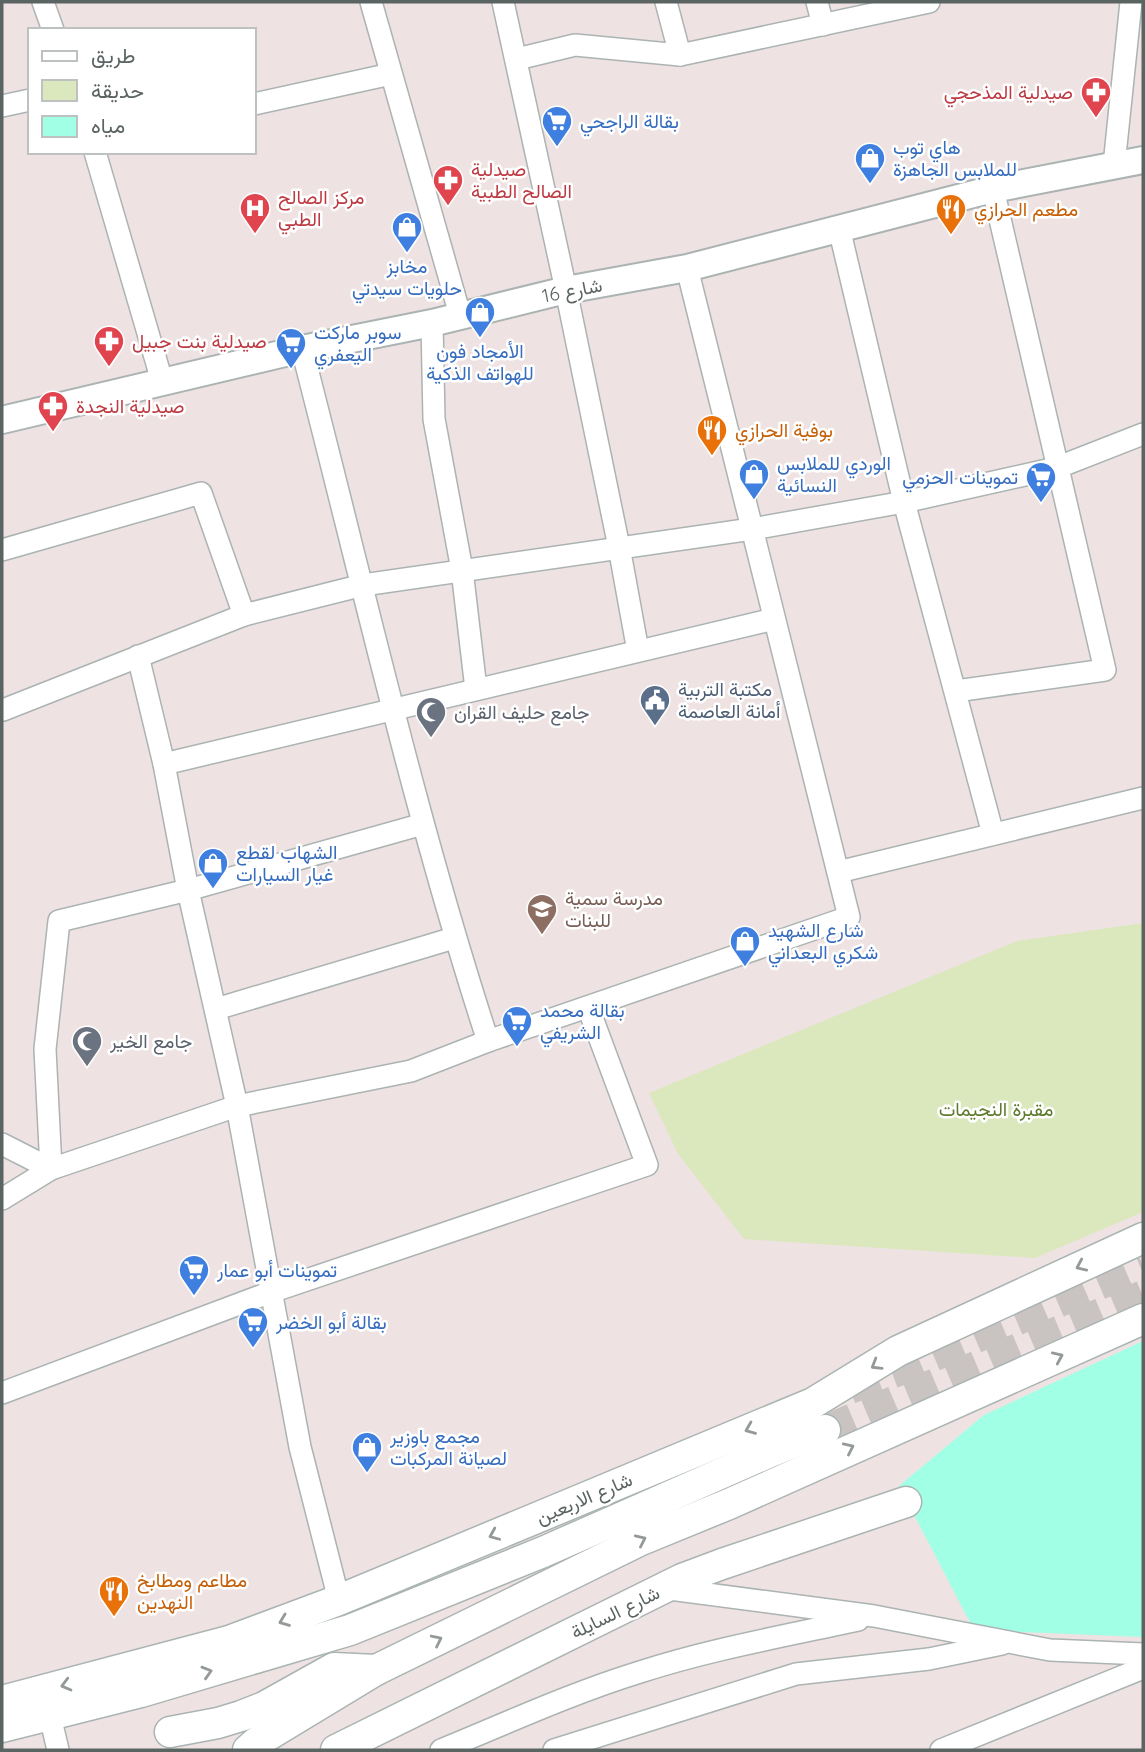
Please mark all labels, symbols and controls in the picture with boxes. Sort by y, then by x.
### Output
legend [28,28,256,154]
text: طريق [91,42,136,69]
pharmacy icon: صيدلية المذحجي [1079,75,1113,119]
text: حديقة [91,77,144,103]
place label: صيدلية المذحجي [944,80,1073,108]
supermarket icon: بقالة الراجحي [540,104,574,148]
place label: بقالة الراجحي [580,109,679,137]
text: مياه [91,112,125,138]
place label: هاي توب للملابس الجاهزة [893,135,1017,181]
shop icon: هاي توب للملابس الجاهزة [853,141,887,185]
place label: صيدلية الصالح الطبية [471,157,572,205]
pharmacy icon: صيدلية الصالح الطبية [431,163,465,207]
place label: مركز الصالح الطبي [278,185,364,235]
hospital icon: مركز الصالح الطبي [238,191,272,235]
restaurant icon: مطعم الحرازي [934,192,968,236]
place label: مطعم الحرازي [974,197,1078,225]
shop icon: مخابز حلويات سيدتي [390,210,424,254]
place label: مخابز حلويات سيدتي [352,254,462,304]
street label: شارع 16 [540,272,604,309]
shop icon: الأمجاد فون للهواتف الذكية [463,295,497,339]
place label: سوبر ماركت اليعفري [314,320,402,370]
pharmacy icon: صيدلية بنت جبيل [92,324,126,368]
supermarket icon: سوبر ماركت اليعفري [274,326,308,370]
place label: صيدلية بنت جبيل [132,329,267,353]
place label: الأمجاد فون للهواتف الذكية [426,339,534,385]
pharmacy icon: صيدلية النجدة [36,389,70,433]
place label: صيدلية النجدة [76,394,184,418]
restaurant icon: بوفية الحرازي [695,413,729,457]
place label: بوفية الحرازي [735,418,833,446]
place label: الوردي للملابس النسائية [777,451,891,497]
shop icon: الوردي للملابس النسائية [737,457,771,501]
supermarket icon: تموينات الحزمي [1024,460,1058,504]
place label: تموينات الحزمي [902,465,1018,493]
place label: مكتبة التربية أمانة العاصمة [678,677,780,723]
public building icon: مكتبة التربية أمانة العاصمة [638,683,672,727]
mosque icon: جامع حليف القران [414,695,448,739]
place label: جامع حليف القران [454,700,590,726]
place label: الشهاب لقطع غيار السيارات [236,840,337,886]
shop icon: الشهاب لقطع غيار السيارات [196,846,230,890]
place label: مدرسة سمية للبنات [565,886,663,932]
school or university icon: مدرسة سمية للبنات [525,892,559,936]
place label: شارع الشهيد شكري البعداني [768,918,878,968]
shop icon: شارع الشهيد شكري البعداني [728,924,762,968]
place label: بقالة محمد الشريفي [540,998,625,1048]
supermarket icon: بقالة محمد الشريفي [500,1004,534,1048]
mosque icon: جامع الخير [70,1024,104,1068]
place label: جامع الخير [109,1029,192,1055]
park label: مقبرة النجيمات [939,1097,1053,1121]
supermarket icon: تموينات أبو عمار [177,1253,211,1297]
place label: تموينات أبو عمار [216,1258,337,1282]
one-way arrow [1076,1258,1088,1272]
supermarket icon: بقالة أبو الخضر [236,1305,270,1349]
place label: بقالة أبو الخضر [275,1310,387,1334]
one-way arrow [1050,1351,1063,1365]
one-way arrow [870,1356,883,1369]
one-way arrow [744,1420,756,1434]
place label: مجمع باوزير لصيانة المركبات [389,1424,507,1470]
shop icon: مجمع باوزير لصيانة المركبات [350,1430,384,1474]
one-way arrow [842,1443,855,1457]
street label: شارع الاربعين [532,1467,636,1530]
one-way arrow [489,1526,501,1540]
one-way arrow [634,1534,646,1548]
place label: مطاعم ومطابخ النهدين [137,1568,247,1614]
restaurant icon: مطاعم ومطابخ النهدين [97,1574,131,1618]
street label: شارع السايلة [567,1580,664,1645]
one-way arrow [278,1612,290,1626]
one-way arrow [430,1635,442,1649]
one-way arrow [201,1666,213,1681]
one-way arrow [60,1677,72,1691]

